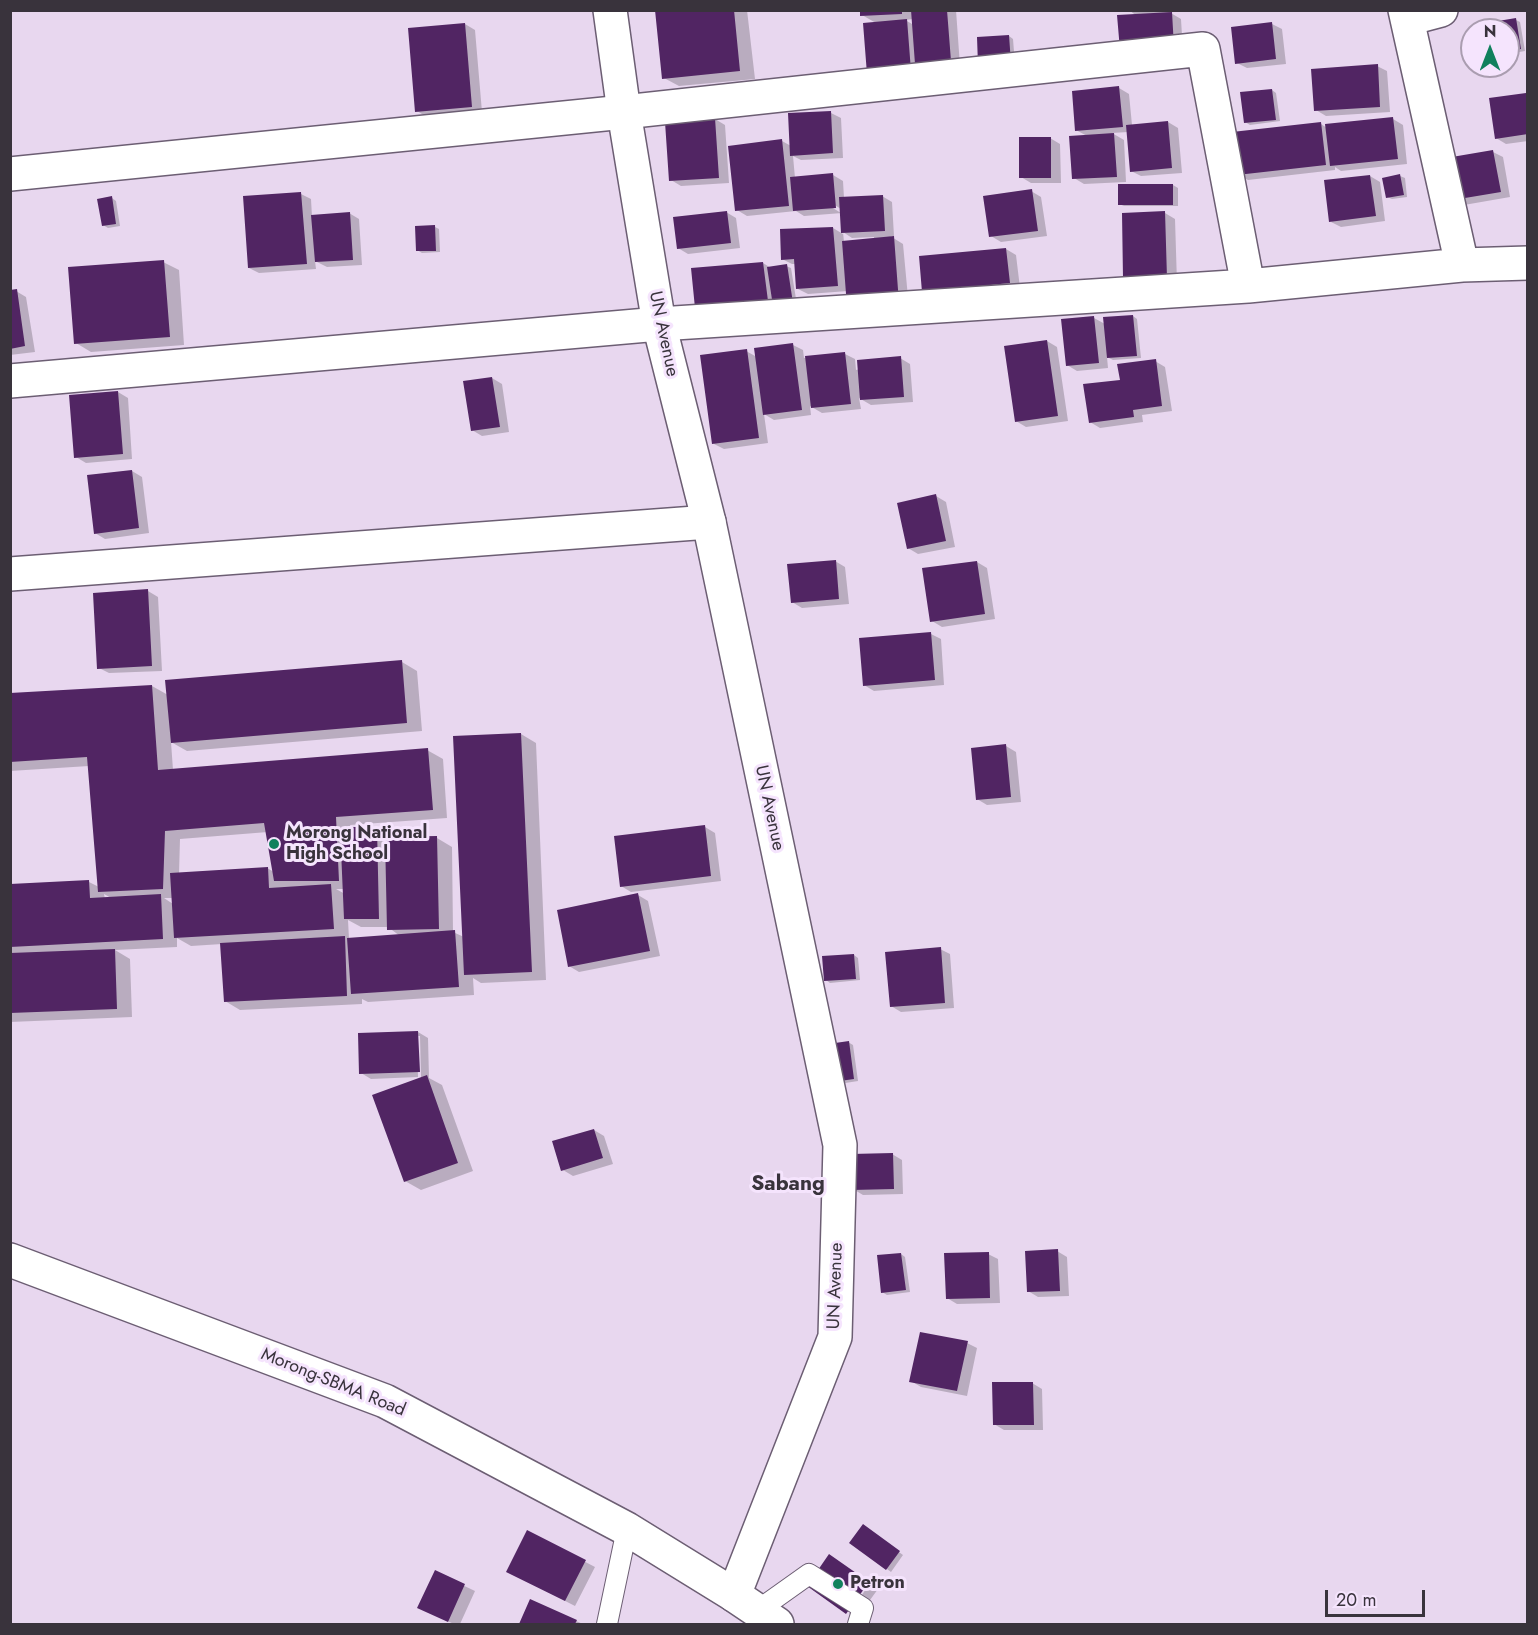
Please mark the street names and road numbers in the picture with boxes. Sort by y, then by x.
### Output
street label: UN Avenue [643,289,683,379]
street label: UN Avenue [749,763,789,853]
street label: UN Avenue [824,1242,848,1330]
street label: Morong-SBMA Road [257,1344,409,1422]

